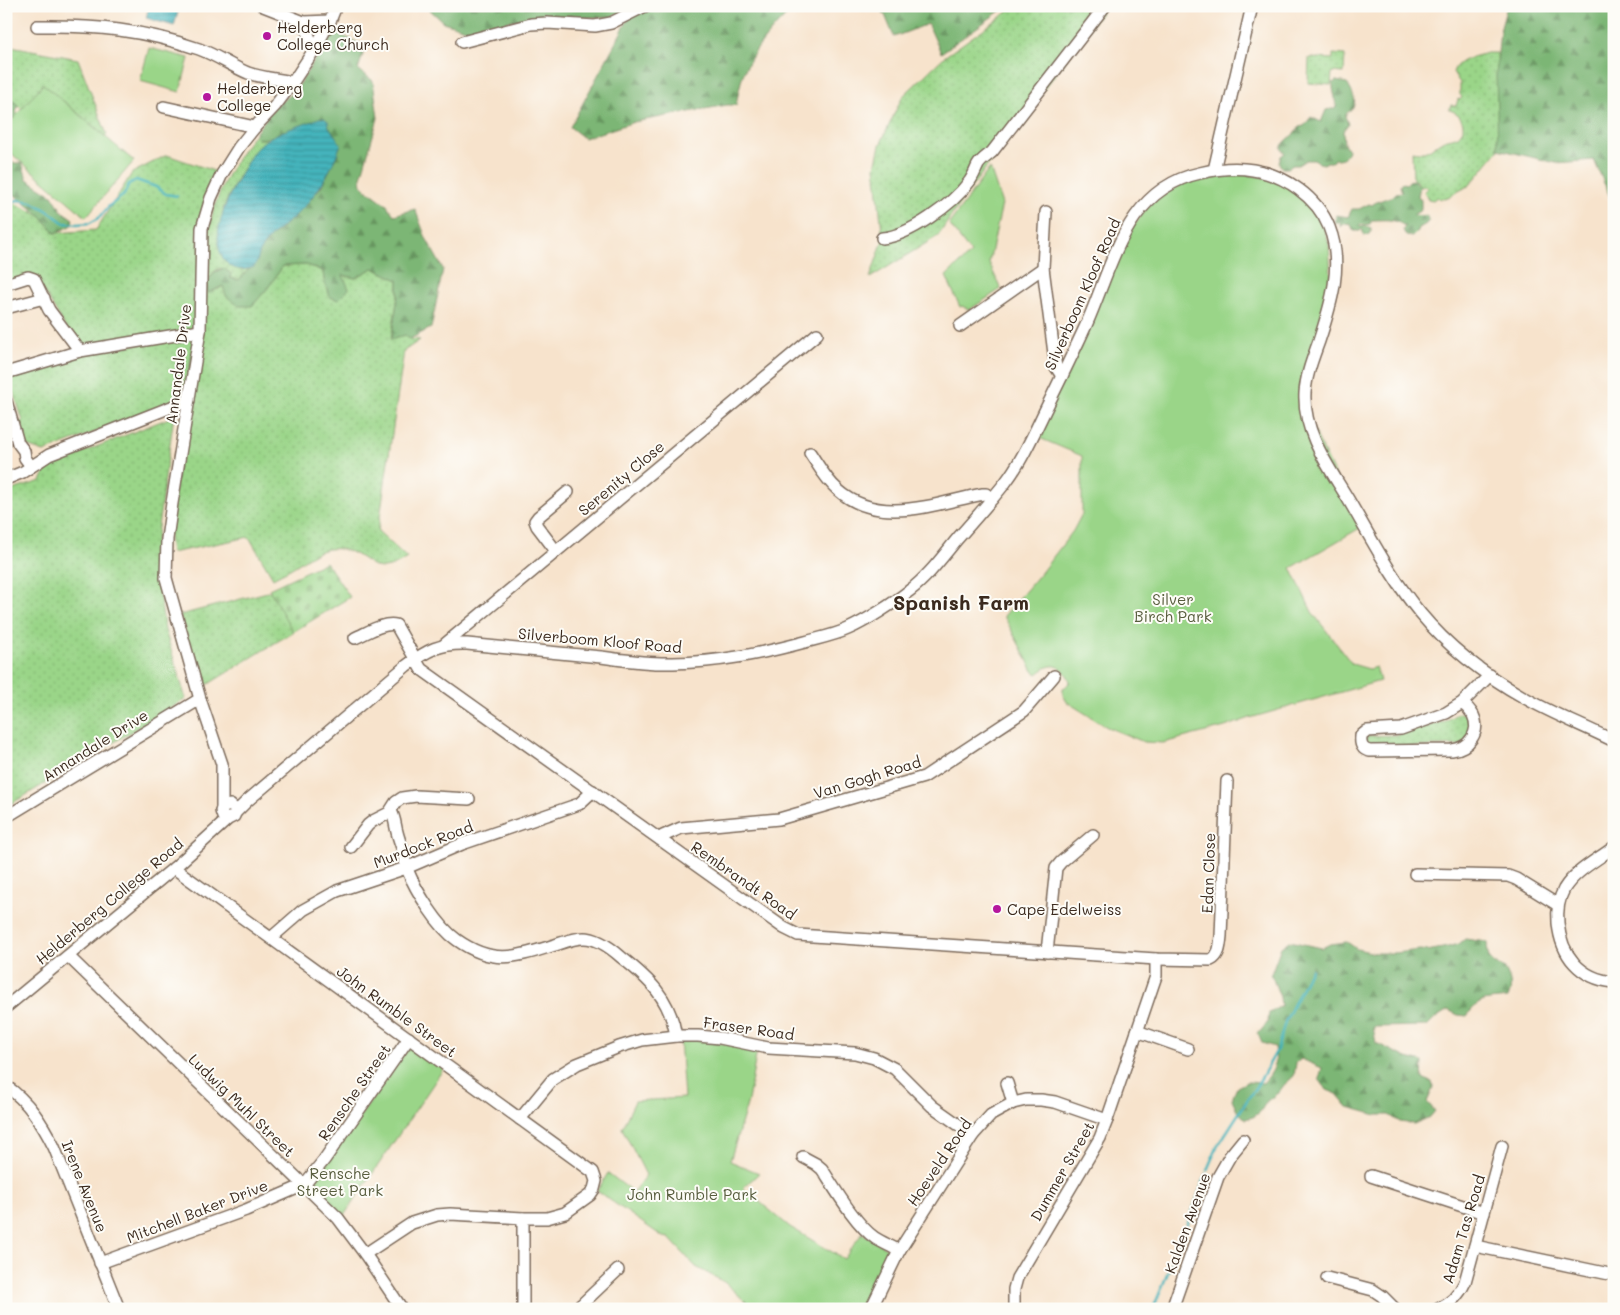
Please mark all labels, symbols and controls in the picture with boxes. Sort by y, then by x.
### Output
place label: Helderberg College Church [277,17,388,54]
marker: Helderberg College Church [261,30,273,42]
place label: Helderberg College [217,78,302,115]
marker: Helderberg College [201,91,213,103]
street label: Silverboom Kloof Road [1039,215,1125,373]
street label: Annandale Drive [161,303,195,425]
street label: Serenity Close [574,436,668,520]
district label: Spanish Farm [893,589,1029,615]
park label: Silver Birch Park [1134,589,1212,626]
street label: Silverboom Kloof Road [517,623,683,657]
street label: Annandale Drive [38,704,152,786]
street label: Van Gogh Road [811,751,923,803]
street label: Murdock Road [370,816,476,872]
street label: Edan Close [1197,832,1219,914]
street label: Helderberg College Road [31,833,187,969]
street label: Rembrandt Road [688,836,800,924]
place label: Cape Edelweiss [1007,899,1122,919]
marker: Cape Edelweiss [991,903,1003,915]
street label: John Rumble Street [333,961,461,1061]
street label: Fraser Road [702,1012,796,1044]
street label: Rensche Street [313,1040,395,1144]
street label: Ludwig Muhl Street [185,1049,299,1161]
street label: Hoeveld Road [902,1114,976,1210]
street label: Dummer Street [1025,1118,1099,1224]
street label: Irene Avenue [57,1137,113,1235]
park label: Rensche Street Park [297,1163,383,1200]
street label: Kalden Avenue [1159,1170,1215,1276]
street label: Adam Tas Road [1437,1172,1489,1286]
street label: Mitchell Baker Drive [123,1175,271,1247]
park label: John Rumble Park [627,1184,757,1204]

